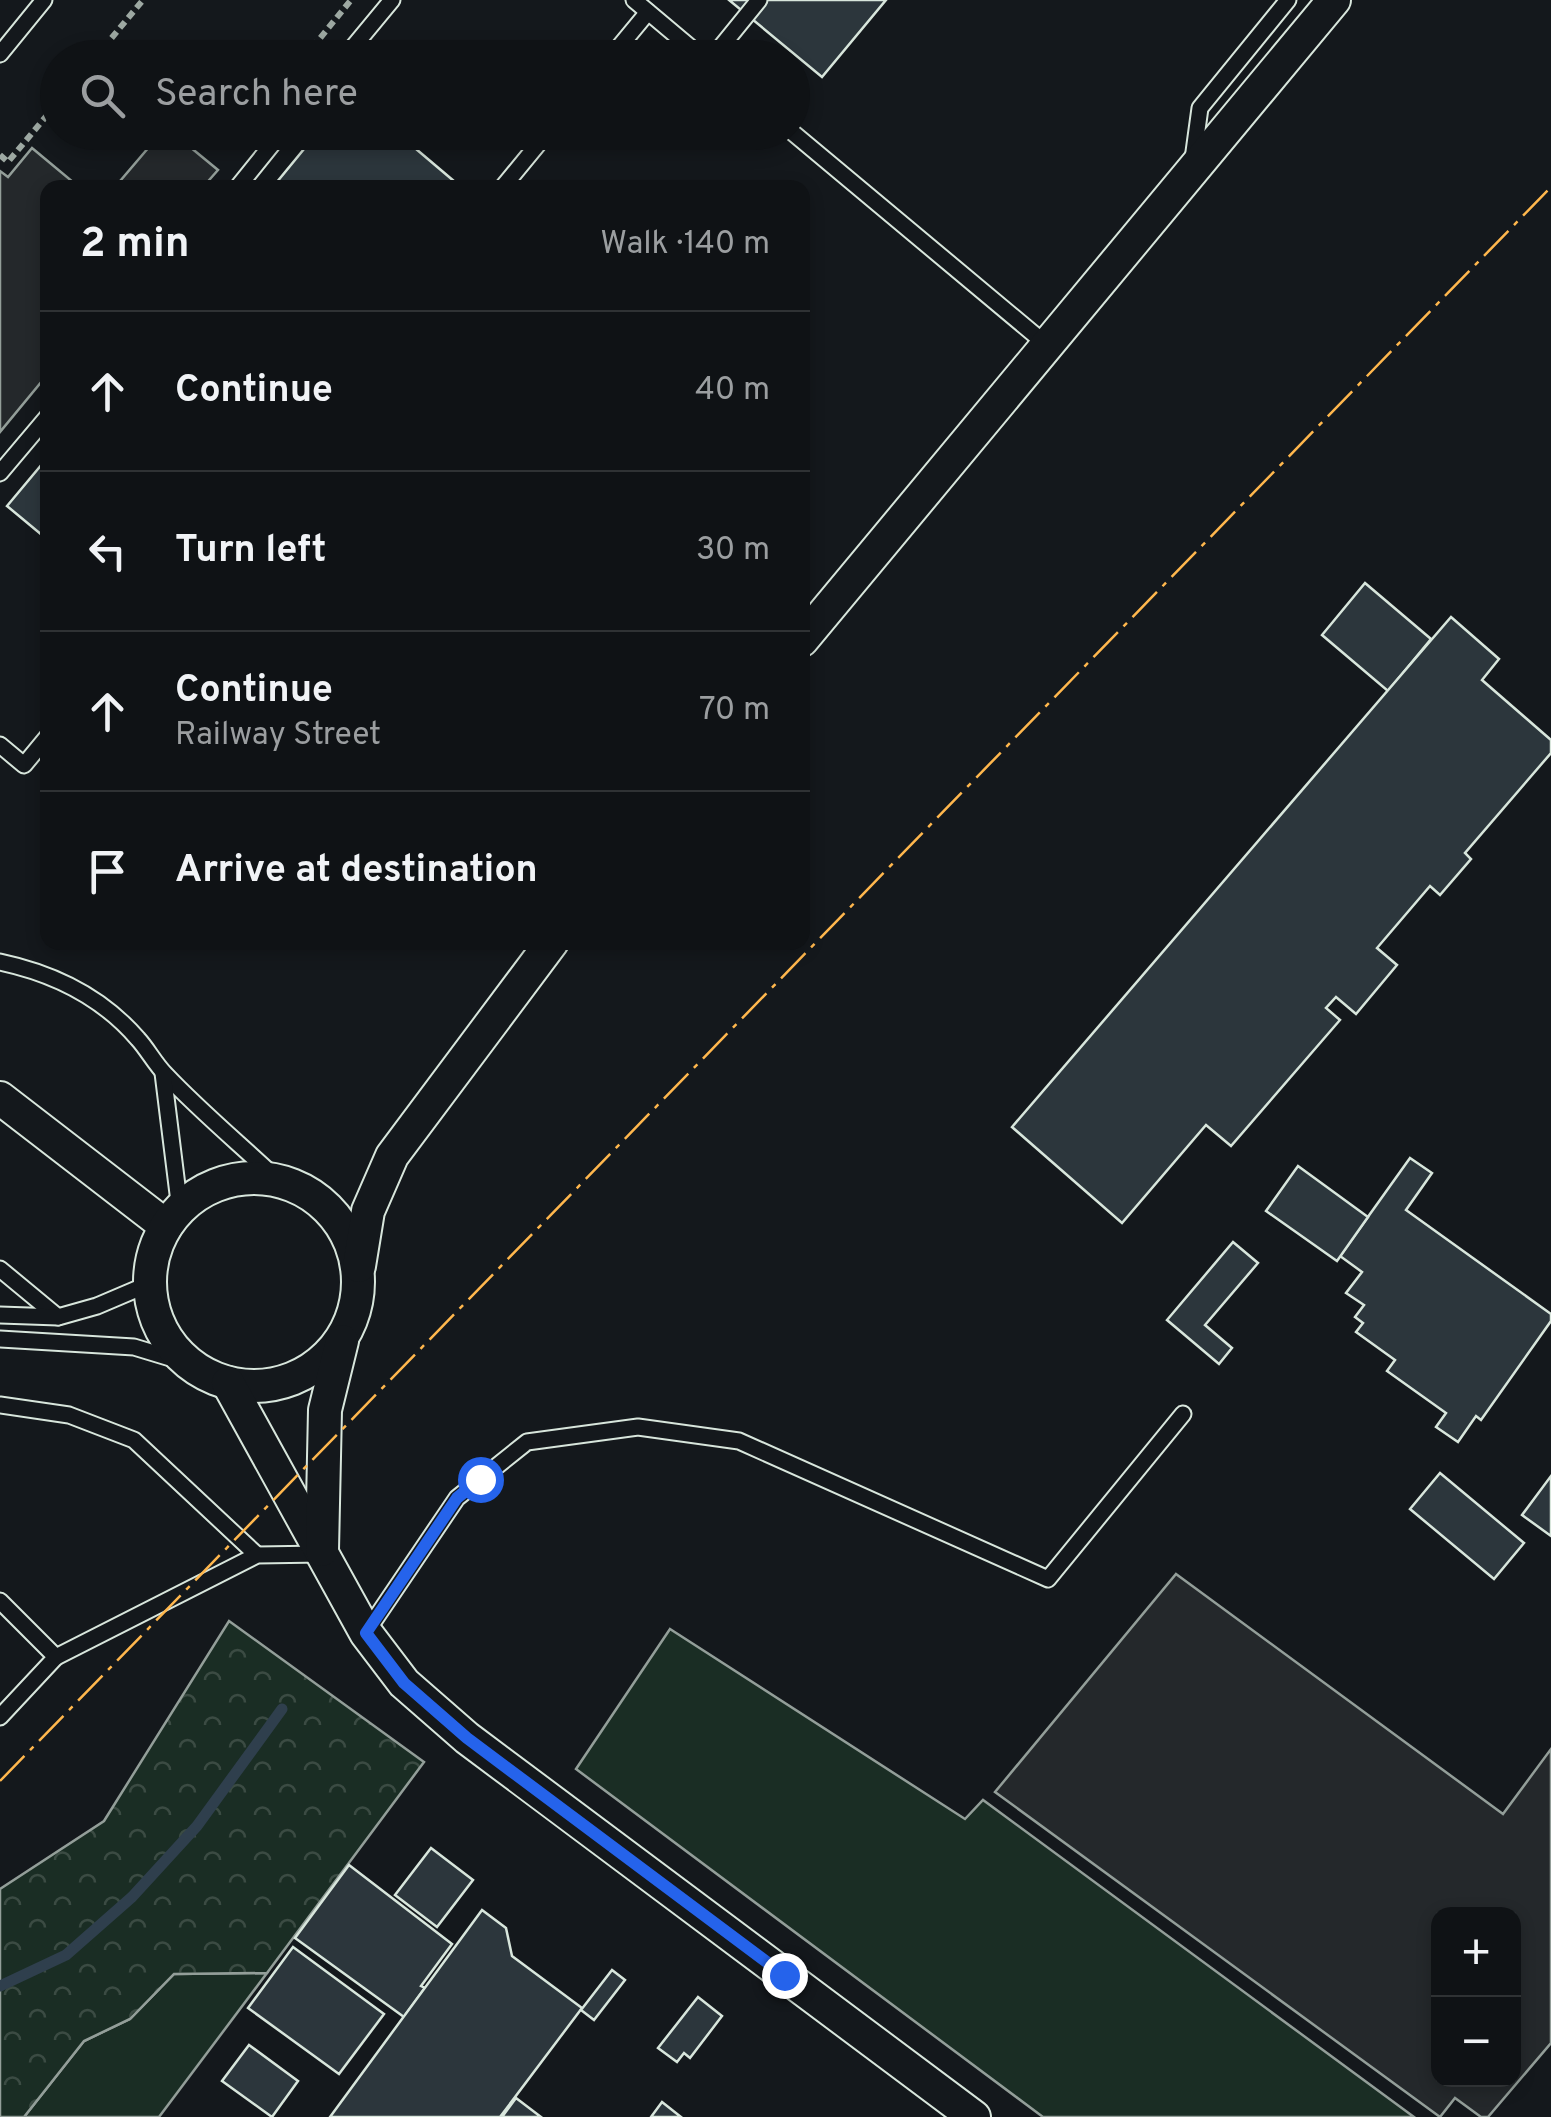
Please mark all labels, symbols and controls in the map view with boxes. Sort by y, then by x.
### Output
search box [40,40,810,150]
icon: search [75,68,130,123]
text: Search here [155,71,358,120]
text: 2 min [80,219,190,272]
text: Walk · 140 m [600,225,770,265]
icon: ahead [80,364,135,419]
text: Continue [175,367,333,416]
text: 40 m [695,371,770,411]
icon: left [80,524,135,579]
text: Turn left [175,527,327,576]
text: 30 m [696,531,770,571]
text: Continue [175,667,333,716]
icon: ahead [80,684,135,739]
text: 70 m [699,691,770,731]
text: Railway Street [175,716,381,756]
icon: arrive [80,844,135,899]
text: Arrive at destination [175,847,538,896]
route start [458,1457,504,1503]
map controls [1431,1907,1521,2087]
button: + [1431,1907,1521,1997]
route end [762,1953,808,1999]
button: − [1431,1997,1521,2087]

